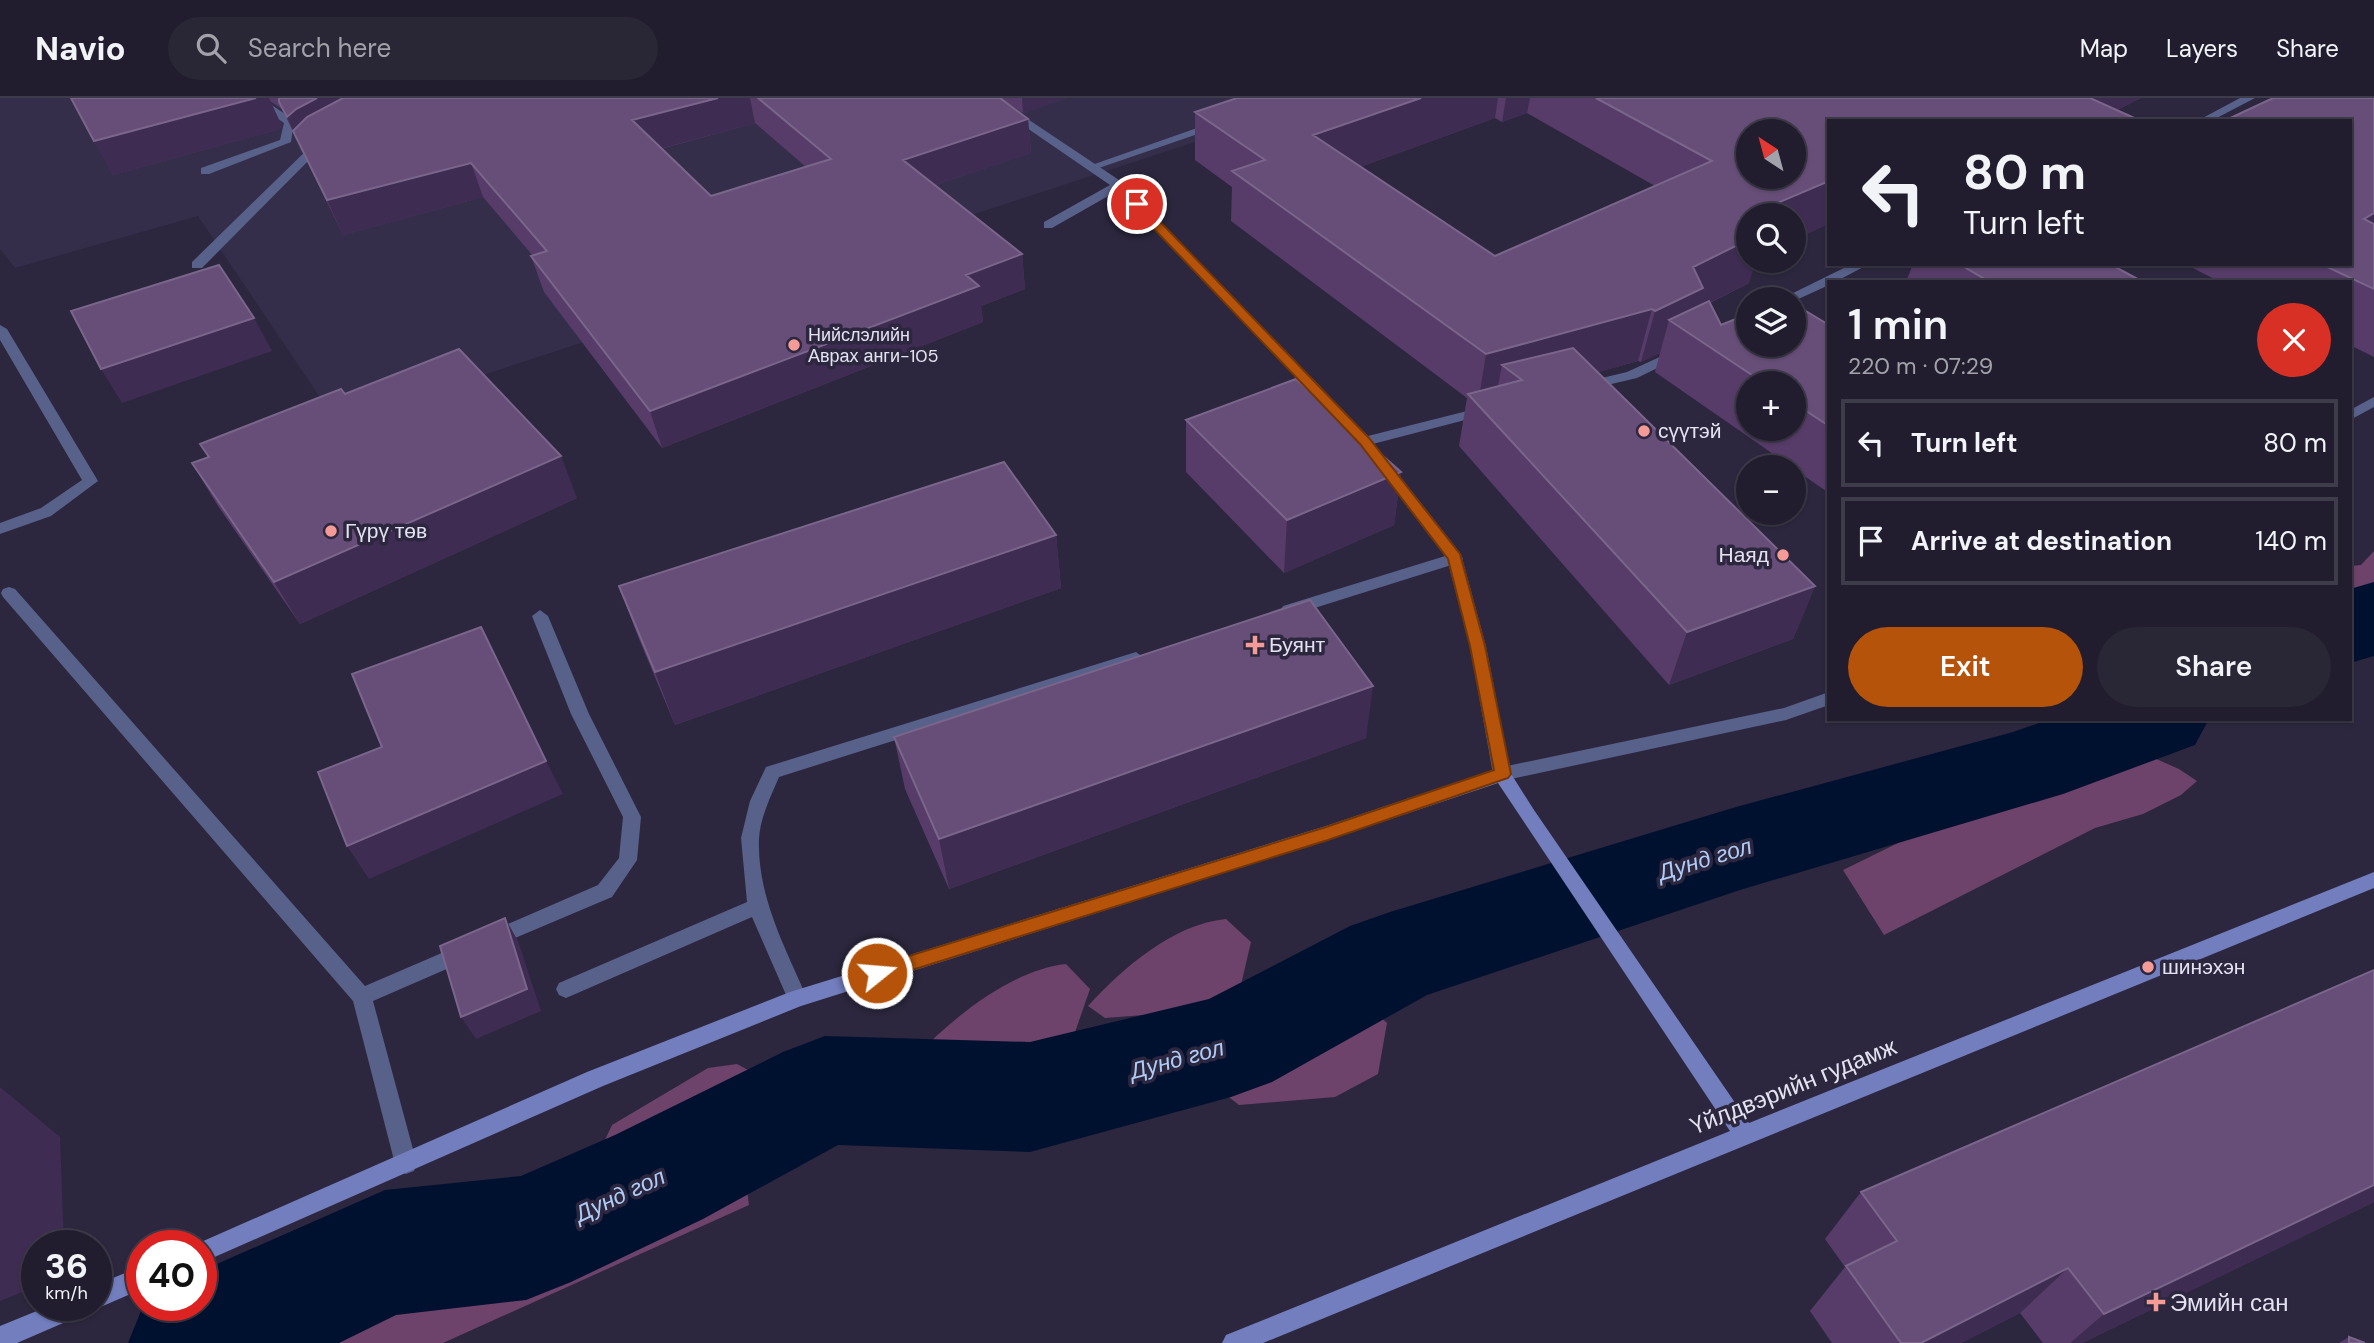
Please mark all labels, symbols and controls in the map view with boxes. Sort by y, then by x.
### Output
search box [168,17,658,80]
text: Navio [35,27,126,70]
icon: search [192,29,230,67]
text: Search here [248,31,391,65]
text: Map [2080,33,2128,64]
text: Layers [2166,33,2238,64]
text: Share [2276,33,2339,64]
north arrow [1736,119,1806,189]
map controls [1736,119,1806,525]
text: 80 m [1963,140,2086,204]
icon: left [1848,147,1939,238]
pin [1107,174,1167,234]
icon: arrive [1118,185,1156,223]
text: Turn left [1963,202,2085,244]
button: search [1736,203,1806,273]
button: layers [1736,287,1806,357]
text: 1 min [1848,297,1948,352]
button: close [2257,303,2331,377]
place label: Нийслэлийн Аврах анги-105 [808,323,939,368]
marker: Нийслэлийн Аврах анги-105 [786,337,802,353]
text: 220 m · 07:29 [1848,351,1993,381]
button: + [1736,371,1806,441]
place label: сүүтэй [1658,417,1722,445]
marker: сүүтэй [1636,423,1652,439]
icon: left [1852,424,1890,462]
text: Turn left [1911,426,2018,460]
text: 80 m [2263,426,2327,460]
button: − [1736,455,1806,525]
place label: Гүрү төв [345,517,427,545]
icon: arrive [1852,522,1890,560]
marker: Гүрү төв [323,523,339,539]
text: Arrive at destination [1911,524,2172,558]
text: 140 m [2255,524,2327,558]
place label: Наяд [1719,541,1769,569]
marker: Наяд [1775,547,1791,563]
button: Exit [1848,627,2083,707]
button: Share [2097,627,2331,707]
place label: Буянт [1269,631,1326,659]
marker: Буянт [1247,637,1263,653]
water label: Дунд гол [1652,831,1755,888]
position arrow [840,936,914,1010]
place label: шинэхэн [2162,953,2245,981]
marker: шинэхэн [2140,959,2156,975]
street label: Yйлдвэрийн гудамж [1685,1030,1901,1142]
water label: Дунд гол [1124,1032,1227,1087]
water label: Дунд гол [567,1161,670,1230]
speed limit sign: 40 [126,1230,217,1321]
text: 36 [45,1243,88,1289]
text: km/h [45,1281,88,1305]
place label: Эмийн сан [2170,1287,2289,1318]
marker: Эмийн сан [2148,1294,2164,1310]

